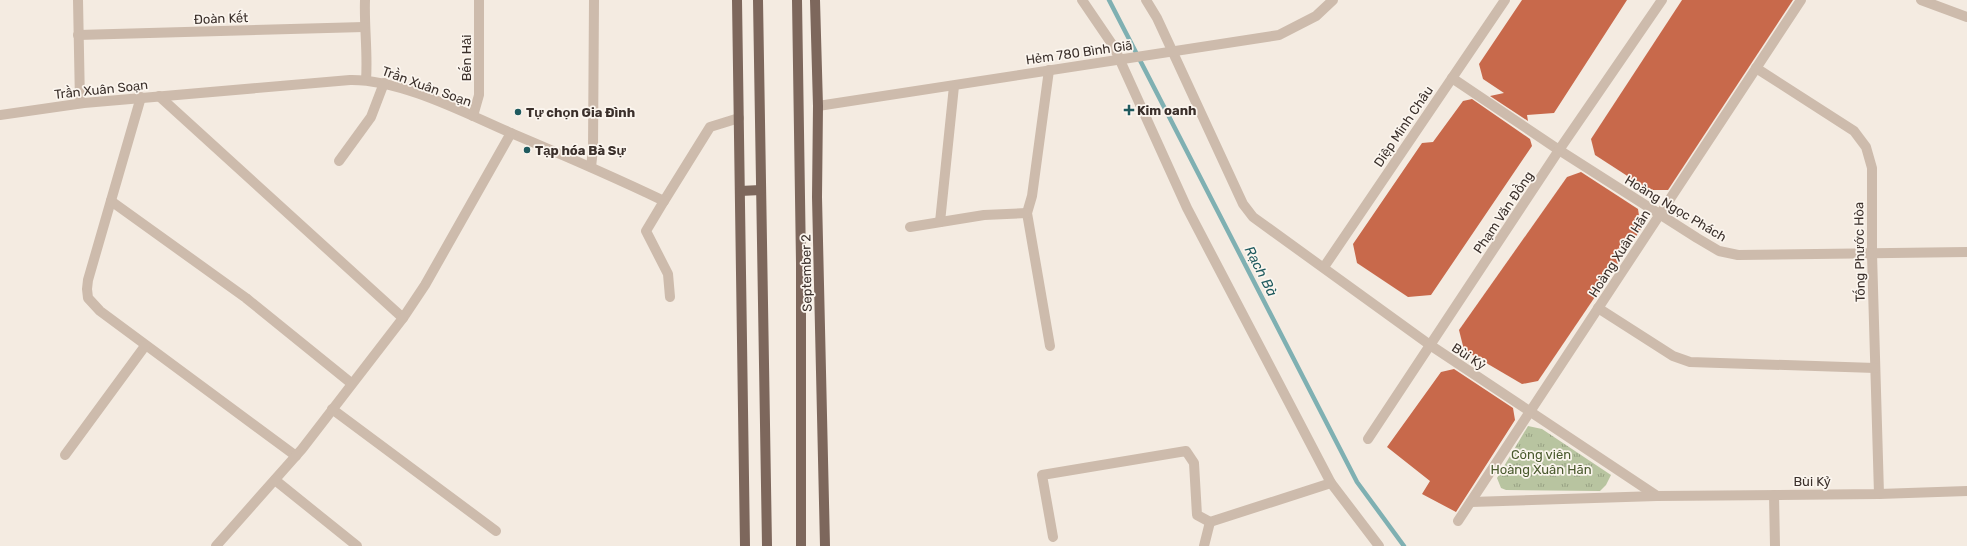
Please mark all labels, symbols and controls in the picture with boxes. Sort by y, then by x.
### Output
street label: Đoàn Kết [193,9,249,27]
street label: Bến Hải [458,35,474,81]
street label: Hẻm 780 Bình Giã [1025,38,1133,67]
street label: Trần Xuân Soạn [380,63,474,110]
street label: Trần Xuân Soạn [53,76,149,102]
street label: Diệp Minh Châu [1371,83,1436,170]
place label: Kim oanh [1137,103,1196,118]
place label: Tự chọn Gia Đình [526,105,635,120]
marker: Kim oanh [1124,105,1134,115]
marker: Tự chọn Gia Đình [513,107,523,117]
place label: Tạp hóa Bà Sự [535,143,626,158]
marker: Tạp hóa Bà Sự [522,145,532,155]
street label: Phạm Văn Đồng [1470,168,1537,257]
street label: Hoàng Ngọc Phách [1622,172,1729,246]
street label: Tống Phước Hòa [1850,202,1869,302]
street label: Hoàng Xuân Hãn [1586,207,1654,300]
street label: September 2 [798,234,815,312]
water label: Rạch Bà [1241,243,1280,299]
street label: Bùi Kỷ [1449,340,1489,373]
park label: Công viên Hoàng Xuân Hãn [1490,447,1592,478]
street label: Bùi Kỷ [1793,474,1831,489]

